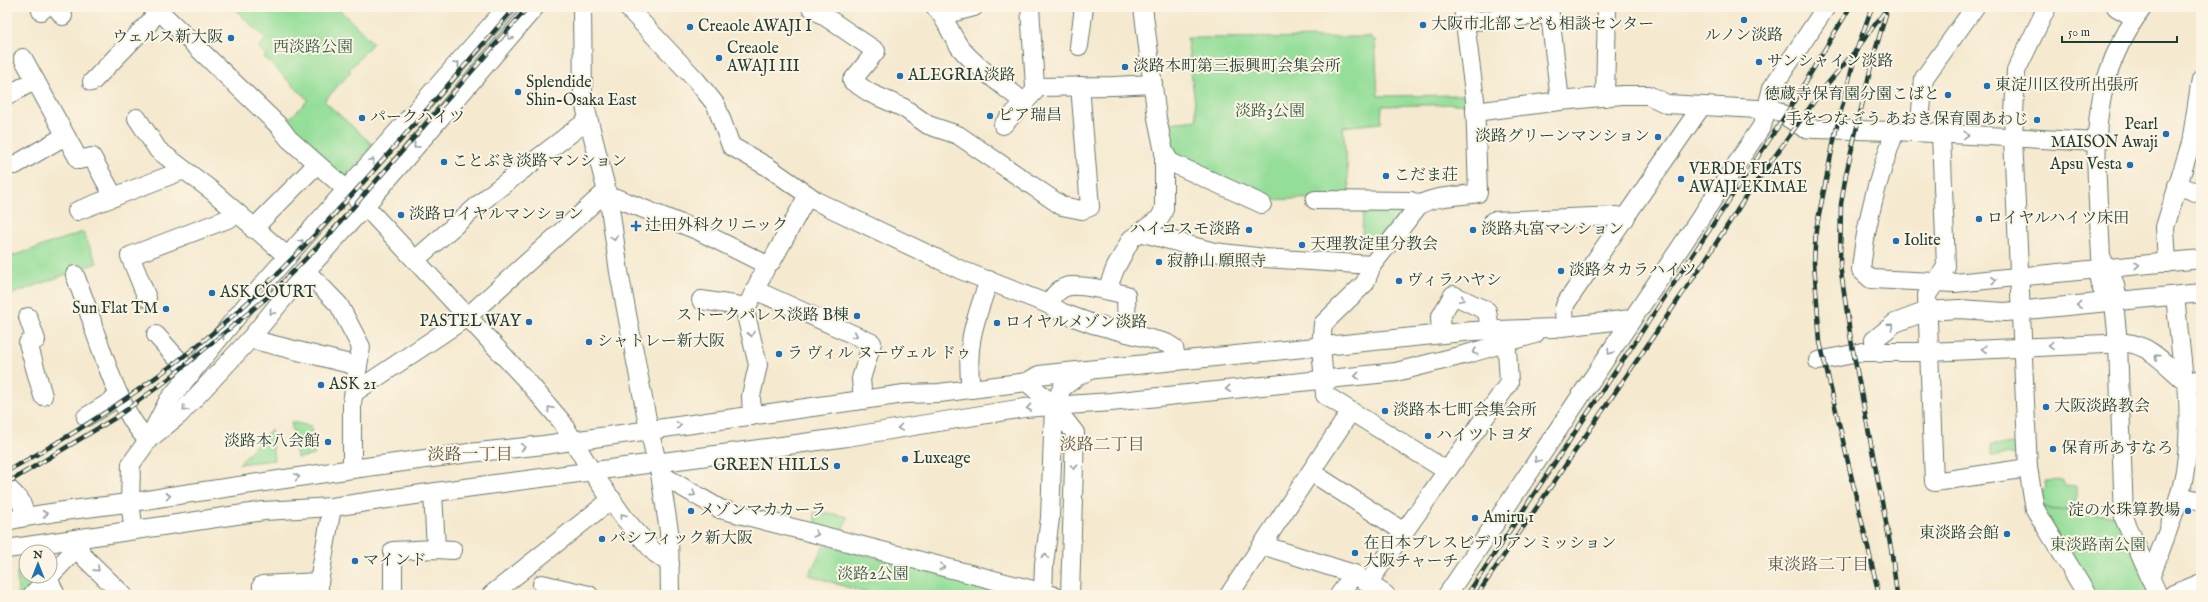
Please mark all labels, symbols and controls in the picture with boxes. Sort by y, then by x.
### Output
place label: 大阪市北部こども相談センター [1431,15,1654,35]
marker: ルノン淡路 [1739,15,1749,25]
place label: Creaole AWAJI I [698,17,812,37]
scale bar [2062,18,2177,44]
marker: 大阪市北部こども相談センター [1418,20,1428,30]
marker: Creaole AWAJI I [685,22,695,32]
text: 50 m [2068,25,2090,40]
place label: ルノン淡路 [1705,26,1783,46]
place label: ウェルス新大阪 [112,28,223,48]
one-way arrow [508,32,515,39]
marker: ウェルス新大阪 [226,33,236,43]
park label: 西淡路公園 [273,38,353,58]
place label: Creaole AWAJI III [726,39,800,77]
place label: サンシャイン淡路 [1767,52,1893,72]
marker: Creaole AWAJI III [714,53,724,63]
place label: 淡路本町第三振興町会集会所 [1133,57,1341,77]
marker: サンシャイン淡路 [1754,57,1764,67]
one-way arrow [453,61,460,68]
marker: 淡路本町第三振興町会集会所 [1120,62,1130,72]
place label: ALEGRIA淡路 [907,66,1016,86]
marker: ALEGRIA淡路 [895,71,905,81]
place label: Splendide Shin-Osaka East [526,73,637,111]
place label: 東淀川区役所出張所 [1995,76,2139,96]
marker: 東淀川区役所出張所 [1982,81,1992,91]
place label: 徳蔵寺保育園分園こばと [1764,85,1940,105]
marker: Splendide Shin-Osaka East [513,87,523,97]
marker: 徳蔵寺保育園分園こばと [1943,90,1953,100]
park label: 淡路3公園 [1235,102,1305,122]
place label: ピア瑞昌 [998,106,1062,126]
place label: パークハイツ [370,108,465,128]
place label: 手をつなごう あおき保育園あわじ [1786,110,2029,130]
marker: ピア瑞昌 [985,111,995,121]
marker: パークハイツ [357,113,367,123]
marker: 手をつなごう あおき保育園あわじ [2032,115,2042,125]
place label: Pearl MAISON Awaji [2051,115,2159,153]
place label: 淡路グリーンマンション [1475,127,1650,147]
marker: Pearl MAISON Awaji [2161,129,2171,139]
one-way arrow [1963,130,1969,139]
marker: 淡路グリーンマンション [1653,132,1663,142]
one-way arrow [414,141,421,149]
place label: ことぶき淡路マンション [452,152,627,172]
place label: Apsu Vesta [2049,155,2122,175]
marker: ことぶき淡路マンション [439,157,449,167]
one-way arrow [367,159,374,166]
place label: VERDE FLATS AWAJI EKIMAE [1688,160,1808,198]
marker: Apsu Vesta [2125,160,2135,170]
place label: こだま荘 [1394,166,1458,186]
marker: こだま荘 [1381,171,1391,181]
marker: VERDE FLATS AWAJI EKIMAE [1676,174,1686,184]
place label: 淡路ロイヤルマンション [409,205,584,225]
place label: ロイヤルハイツ床田 [1987,209,2129,229]
marker: 淡路ロイヤルマンション [396,210,406,220]
marker: ロイヤルハイツ床田 [1974,214,1984,224]
place label: 辻田外科クリニック [645,216,788,236]
marker: 辻田外科クリニック [630,220,642,232]
place label: ハイコスモ淡路 [1130,220,1241,240]
place label: 淡路丸富マンション [1481,220,1624,240]
marker: ハイコスモ淡路 [1244,225,1254,235]
marker: 淡路丸富マンション [1468,225,1478,235]
place label: Iolite [1904,231,1941,251]
one-way arrow [609,235,618,242]
place label: 天理教淀里分教会 [1310,235,1438,255]
marker: Iolite [1891,236,1901,246]
one-way arrow [296,239,303,247]
marker: 天理教淀里分教会 [1297,240,1307,250]
place label: 寂静山 願照寺 [1167,252,1267,272]
marker: 寂静山 願照寺 [1154,257,1164,267]
place label: 淡路タカラハイツ [1569,261,1697,281]
one-way arrow [2134,261,2140,270]
marker: 淡路タカラハイツ [1556,266,1566,276]
place label: ヴィラハヤシ [1407,271,1502,291]
one-way arrow [1991,275,1997,284]
marker: ヴィラハヤシ [1394,276,1404,286]
place label: ASK COURT [219,283,316,303]
marker: ASK COURT [207,288,217,298]
one-way arrow [1458,294,1465,302]
place label: Sun Flat TM [72,299,158,319]
one-way arrow [2076,300,2082,309]
marker: Sun Flat TM [161,304,171,314]
place label: ストークパレス淡路 B棟 [676,306,849,326]
one-way arrow [270,308,277,315]
marker: ストークパレス淡路 B棟 [852,311,862,321]
place label: PASTEL WAY [420,312,522,332]
place label: ロイヤルメゾン淡路 [1005,313,1147,333]
marker: PASTEL WAY [524,317,534,327]
marker: ロイヤルメゾン淡路 [992,318,1002,328]
one-way arrow [1887,324,1894,331]
one-way arrow [850,330,858,338]
one-way arrow [746,331,754,337]
place label: シャトレー新大阪 [597,332,725,352]
one-way arrow [218,333,225,340]
marker: シャトレー新大阪 [584,337,594,347]
one-way arrow [2048,342,2054,351]
place label: ラ ヴィル ヌーヴェル ドゥ [787,344,971,364]
one-way arrow [1981,345,1987,354]
one-way arrow [1472,347,1479,356]
one-way arrow [1607,348,1614,355]
marker: ラ ヴィル ヌーヴェル ドゥ [774,349,784,359]
one-way arrow [2154,355,2162,362]
one-way arrow [1354,371,1360,380]
place label: ASK 21 [328,375,377,395]
marker: ASK 21 [316,380,326,390]
one-way arrow [1225,384,1231,393]
place label: 大阪淡路教会 [2054,397,2150,417]
place label: 淡路本七町会集会所 [1393,401,1537,421]
marker: 大阪淡路教会 [2041,402,2051,412]
one-way arrow [1026,403,1032,412]
one-way arrow [183,404,190,411]
one-way arrow [547,406,554,413]
marker: 淡路本七町会集会所 [1380,406,1390,416]
one-way arrow [676,421,682,430]
one-way arrow [897,423,903,432]
place label: ハイツトヨダ [1436,426,1532,446]
marker: ハイツトヨダ [1423,431,1433,441]
place label: 淡路本八会館 [224,432,320,452]
district label: 淡路二丁目 [1060,435,1145,456]
marker: 淡路本八会館 [323,437,333,447]
place label: 保育所あすなろ [2061,439,2173,459]
one-way arrow [520,443,526,452]
marker: 保育所あすなろ [2048,444,2058,454]
district label: 淡路一丁目 [428,445,513,466]
place label: Luxeage [913,449,971,469]
marker: Luxeage [900,454,910,464]
place label: GREEN HILLS [713,456,829,476]
one-way arrow [1534,456,1542,463]
marker: GREEN HILLS [832,461,842,471]
one-way arrow [1070,464,1078,470]
one-way arrow [294,473,300,482]
one-way arrow [689,489,696,496]
one-way arrow [165,492,171,501]
place label: メゾンマカカーラ [699,501,827,521]
place label: 淀の水珠算教場 [2068,501,2180,521]
marker: メゾンマカカーラ [686,506,696,516]
marker: 淀の水珠算教場 [2183,506,2193,516]
place label: Amiru 1 [1482,508,1534,528]
one-way arrow [42,510,48,519]
one-way arrow [621,513,628,520]
marker: Amiru 1 [1470,513,1480,523]
place label: 東淡路会館 [1919,524,1999,544]
place label: パシフィック新大阪 [610,529,753,549]
marker: 東淡路会館 [2002,529,2012,539]
one-way arrow [813,530,819,538]
marker: パシフィック新大阪 [597,534,607,544]
place label: 在日本プレスビデリアンミッション 大阪チャーチ [1363,534,1617,572]
park label: 東淡路南公園 [2050,536,2146,556]
north arrow [18,544,58,584]
text: N [32,548,43,562]
marker: 在日本プレスビデリアンミッション 大阪チャーチ [1350,548,1360,558]
place label: マインド [363,551,427,571]
one-way arrow [1040,553,1049,559]
district label: 東淡路二丁目 [1767,555,1869,576]
marker: マインド [350,556,360,566]
one-way arrow [938,562,945,571]
one-way arrow [92,564,99,571]
park label: 淡路2公園 [837,565,909,585]

